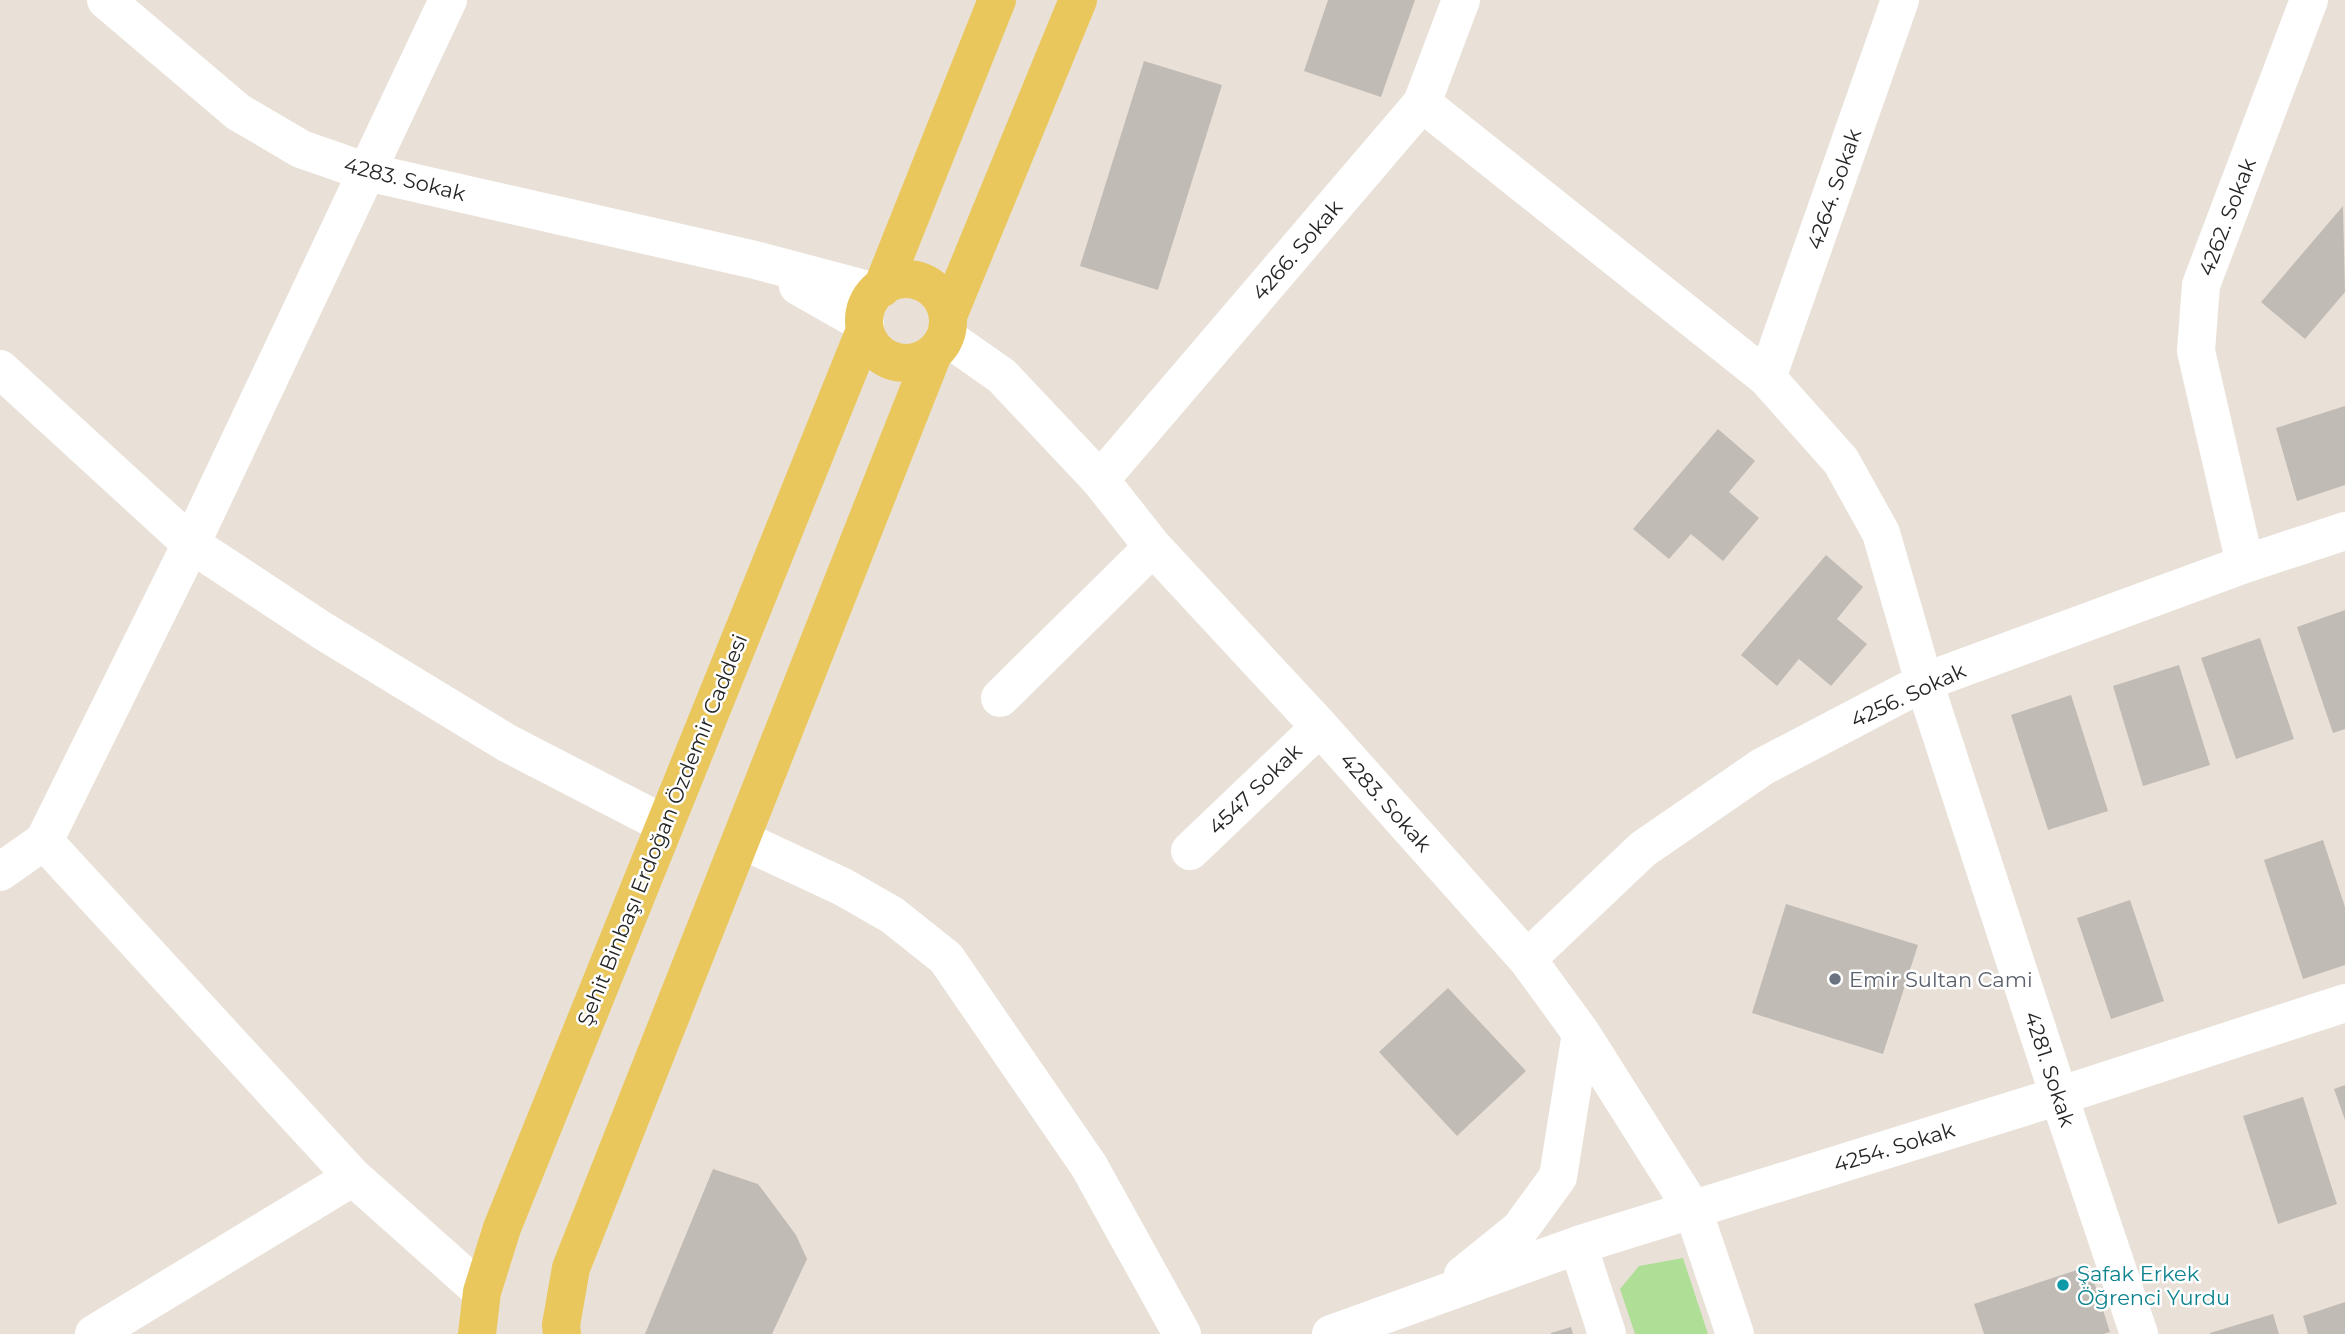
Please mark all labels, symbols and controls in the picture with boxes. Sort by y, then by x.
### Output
street label: 4264. Sokak [1802,125,1866,253]
street label: 4283. Sokak [342,152,469,206]
street label: 4262. Sokak [2193,154,2261,279]
street label: 4266. Sokak [1247,194,1348,305]
street label: Şehit Binbaşı Erdoğan Özdemir Caddesi [572,631,752,1029]
street label: 4256. Sokak [1847,657,1970,733]
street label: 4547 Sokak [1203,738,1307,840]
street label: 4283. Sokak [1335,747,1437,857]
place label: Emir Sultan Cami [1849,967,2033,992]
marker: Emir Sultan Cami [1827,971,1843,987]
street label: 4281. Sokak [2020,1008,2081,1130]
street label: 4254. Sokak [1830,1117,1958,1177]
place label: Şafak Erkek Öğrenci Yurdu [2077,1261,2230,1310]
marker: Şafak Erkek Öğrenci Yurdu [2055,1277,2071,1293]

